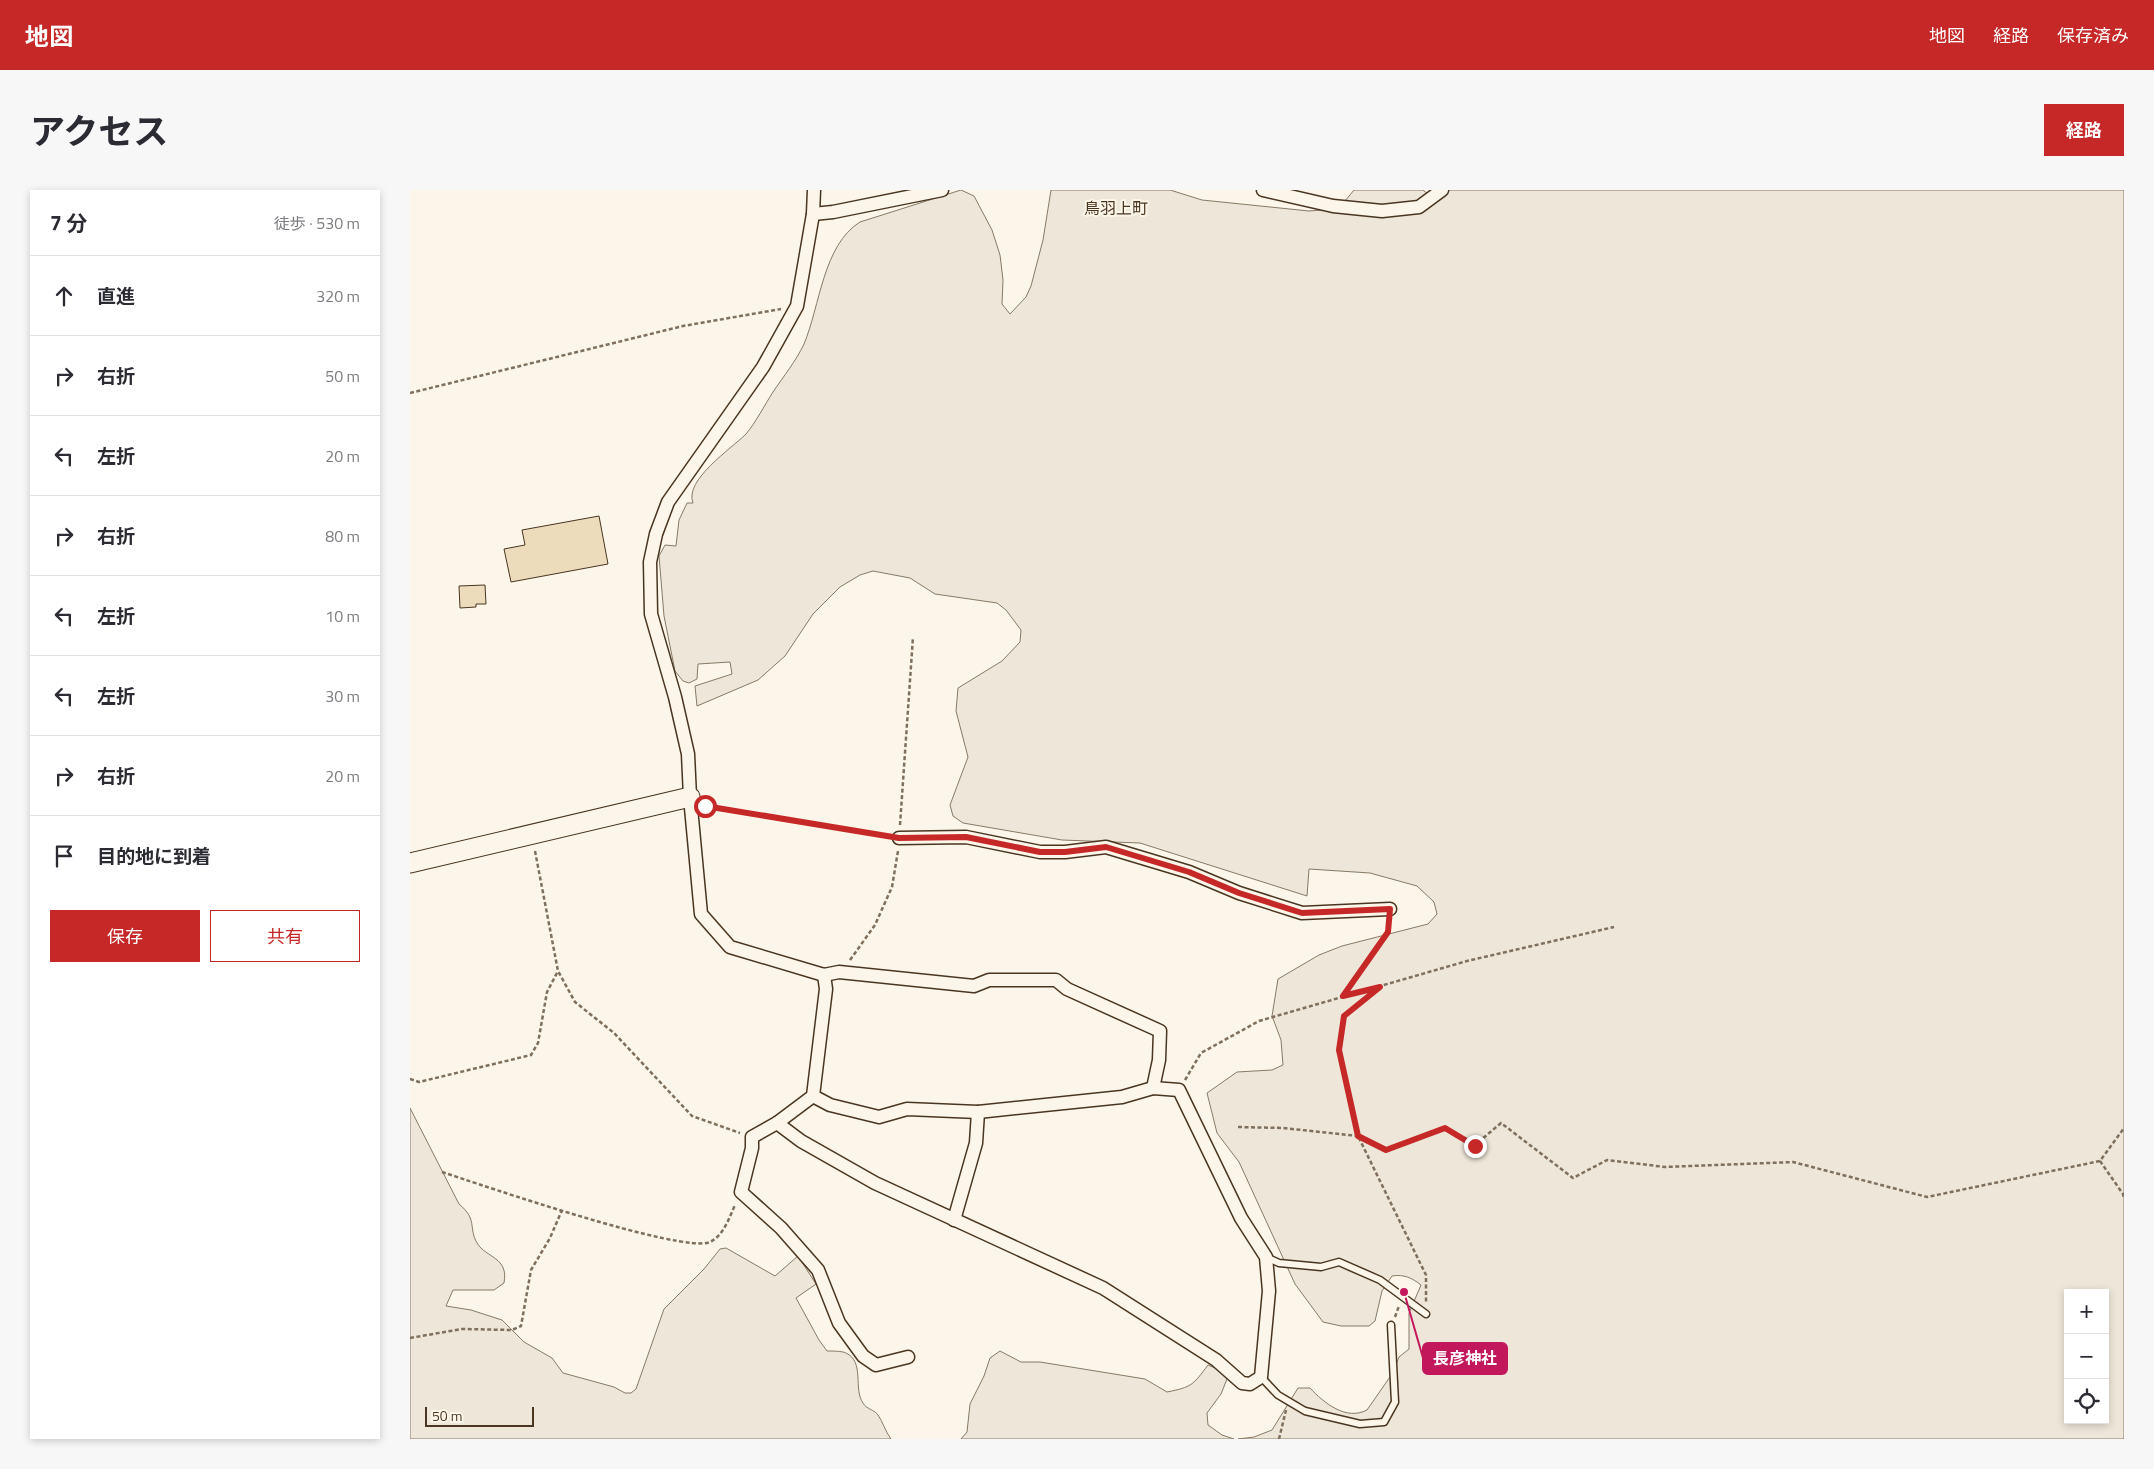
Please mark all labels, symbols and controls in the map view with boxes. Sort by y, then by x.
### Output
text: 地図 [25,18,73,54]
text: 地図 [1929,22,1965,49]
text: 経路 [1993,22,2029,49]
text: 保存済み [2057,22,2129,49]
text: アクセス [30,104,168,158]
button: 経路 [2044,104,2124,156]
district label: 鳥羽上町 [1084,196,1148,220]
text: 7 分 [50,207,87,239]
text: 徒歩 · 530 m [274,211,360,235]
text: 直進 [97,281,135,310]
icon: ahead [50,282,78,310]
text: 320 m [316,284,360,308]
text: 右折 [97,361,135,390]
icon: right [50,362,78,390]
text: 50 m [325,364,360,388]
text: 左折 [97,441,135,470]
icon: left [50,442,78,470]
text: 20 m [325,444,360,468]
text: 右折 [97,521,135,550]
icon: right [50,522,78,550]
text: 80 m [325,524,360,548]
text: 左折 [97,601,135,630]
icon: left [50,602,78,630]
text: 10 m [325,604,360,628]
text: 左折 [97,681,135,710]
icon: left [50,682,78,710]
text: 30 m [325,684,360,708]
text: 右折 [97,761,135,790]
icon: right [50,762,78,790]
text: 20 m [325,764,360,788]
route start [694,795,717,818]
text: 目的地に到着 [97,841,211,870]
icon: arrive [50,842,78,870]
button: 保存 [50,910,200,962]
button: 共有 [210,910,360,962]
route end [1464,1135,1487,1158]
map controls [2064,1289,2109,1424]
button: + [2064,1289,2109,1334]
button: − [2064,1334,2109,1379]
callout: 長彦神社 [1423,1343,1507,1374]
text: 長彦神社 [1433,1346,1497,1370]
button: locate [2064,1379,2109,1424]
scale bar [425,1404,534,1427]
text: 50 m [432,1405,462,1426]

